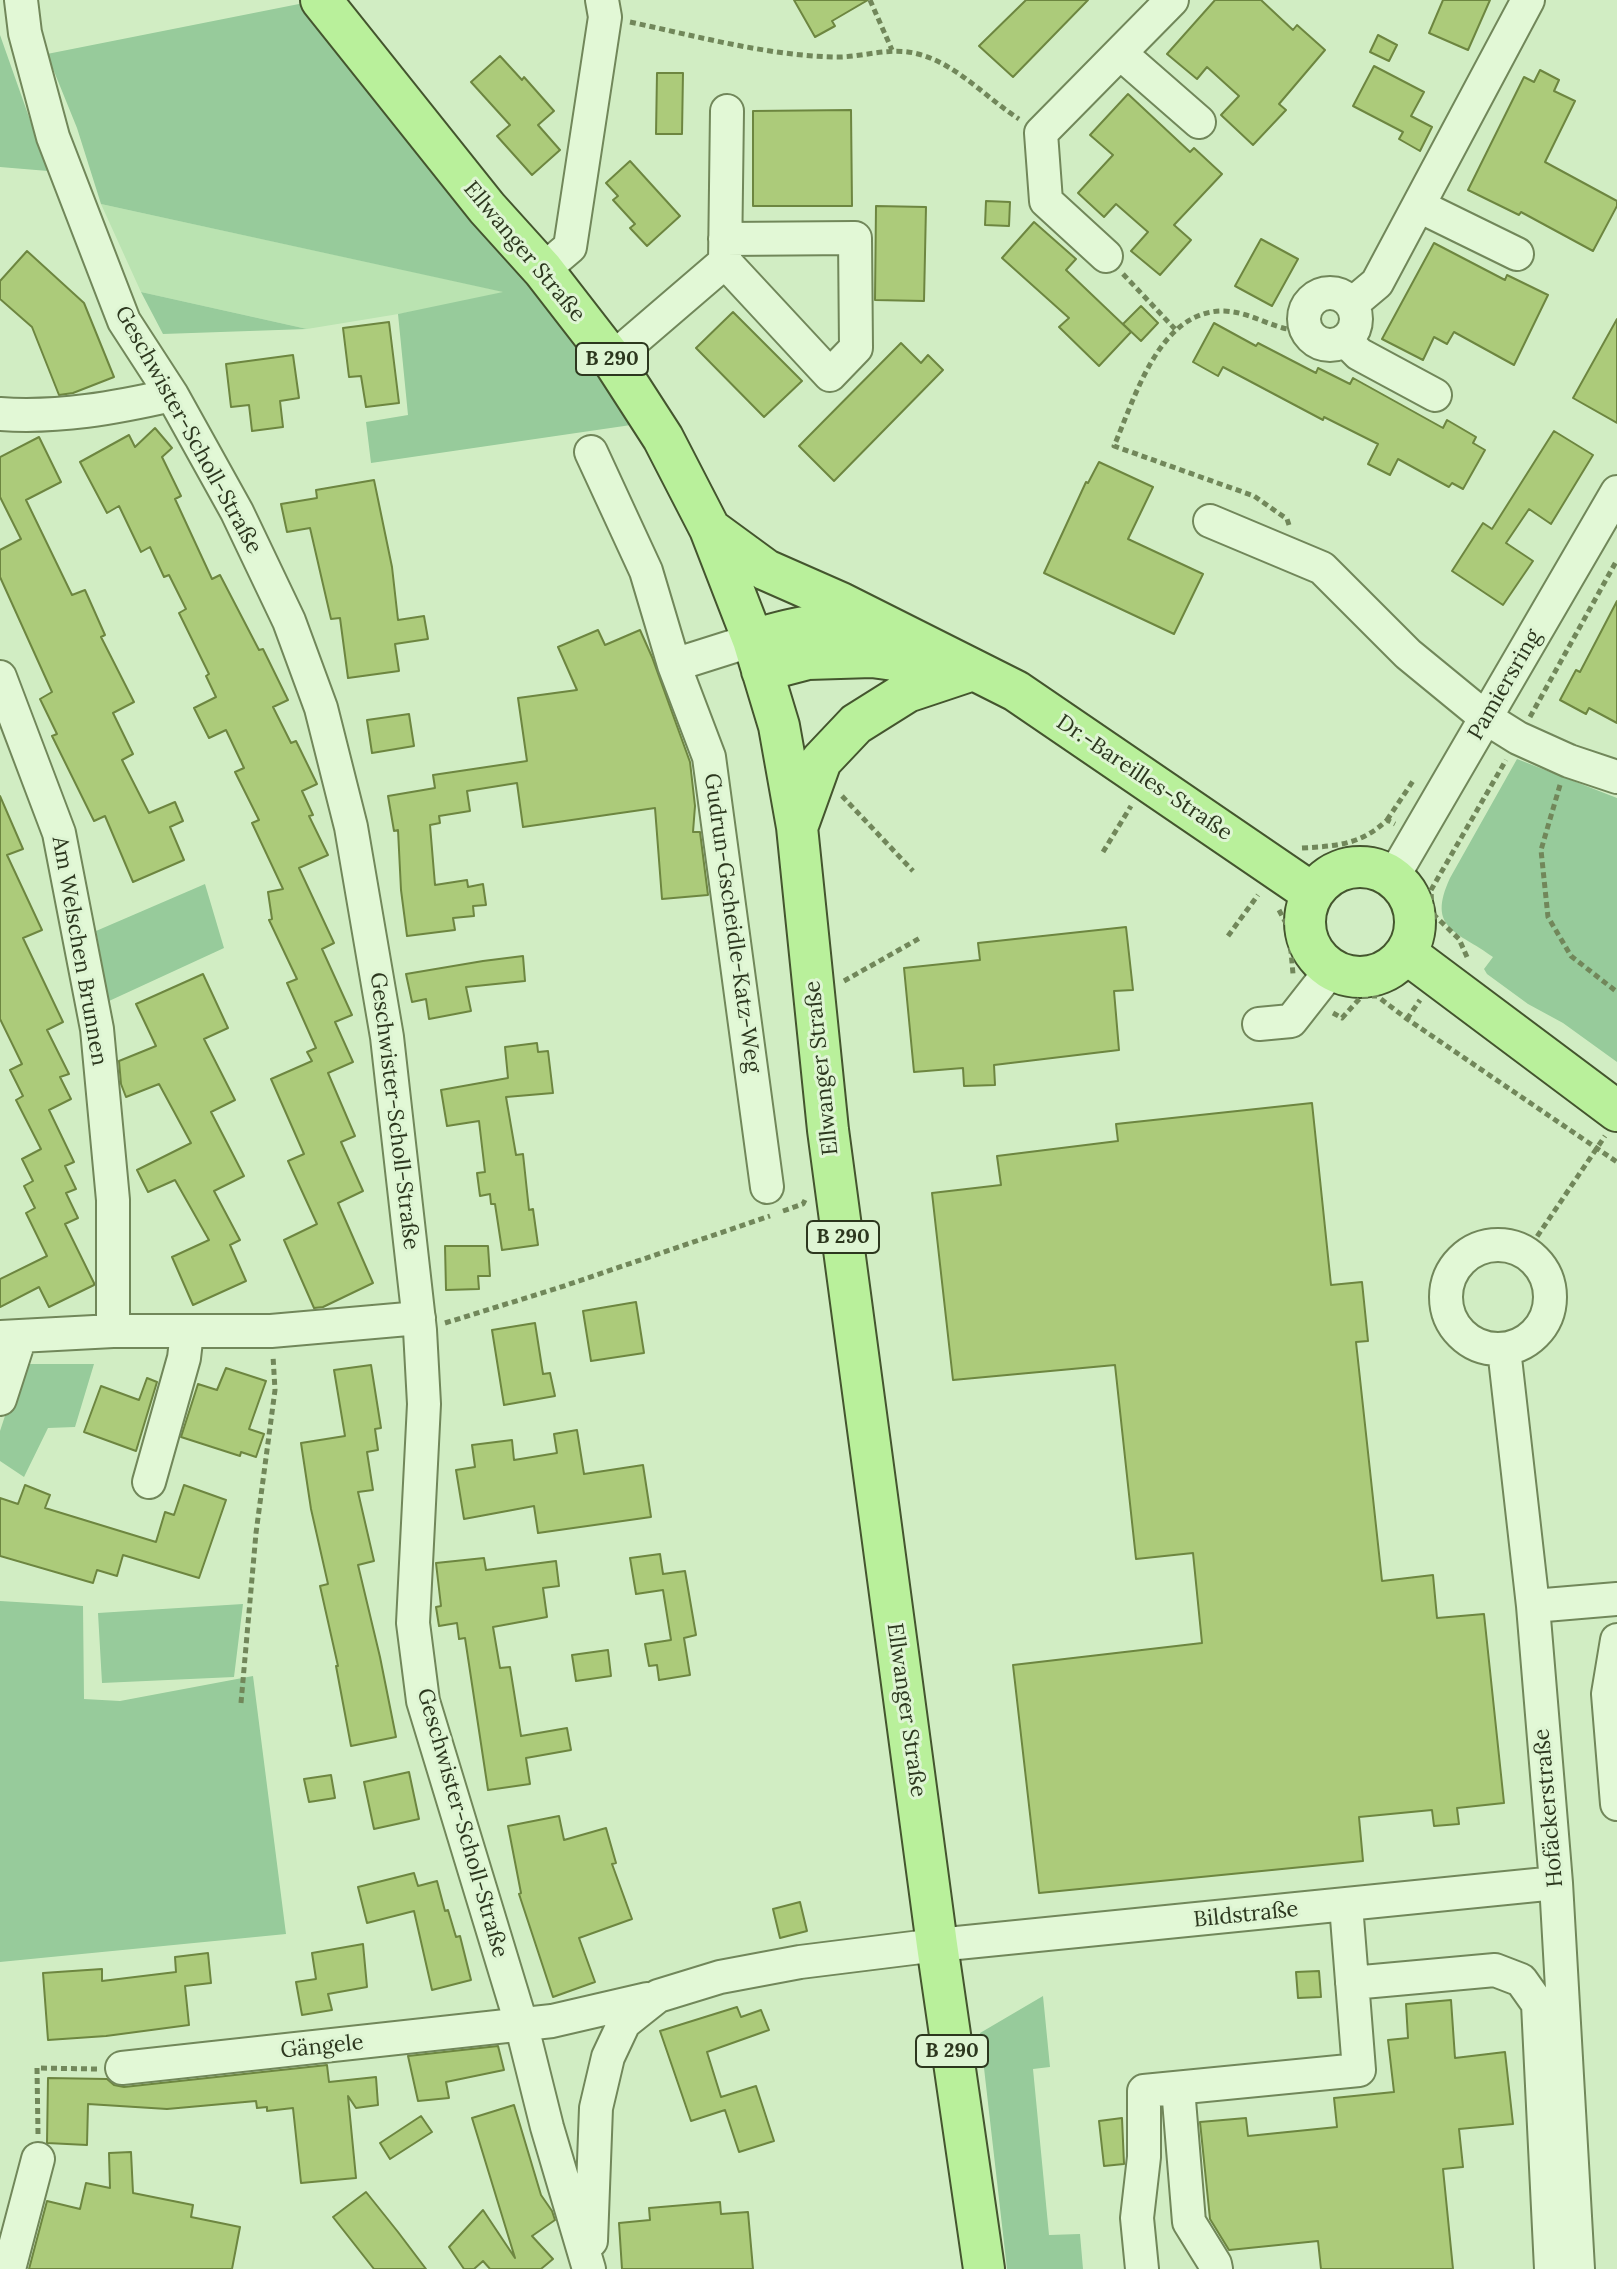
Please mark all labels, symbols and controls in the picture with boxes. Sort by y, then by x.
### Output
street label: Ellwanger Straße [457,176,591,328]
street label: Geschwister-Scholl-Straße [109,302,267,558]
road number: B 290 [576,343,648,375]
street label: Pamiersring [1463,625,1547,745]
street label: Dr.-Bareilles-Straße [1051,709,1237,847]
street label: Gudrun-Gscheidle-Katz-Weg [698,772,766,1074]
street label: Am Welschen Brunnen [46,834,112,1068]
street label: Geschwister-Scholl-Straße [364,971,424,1251]
street label: Ellwanger Straße [800,979,844,1157]
road number: B 290 [807,1221,879,1253]
street label: Ellwanger Straße [881,1621,931,1799]
street label: Geschwister-Scholl-Straße [411,1685,513,1961]
street label: Hofäckerstraße [1529,1727,1569,1889]
street label: Bildstraße [1192,1896,1300,1934]
street label: Gängele [279,2030,365,2064]
road number: B 290 [916,2035,988,2067]

